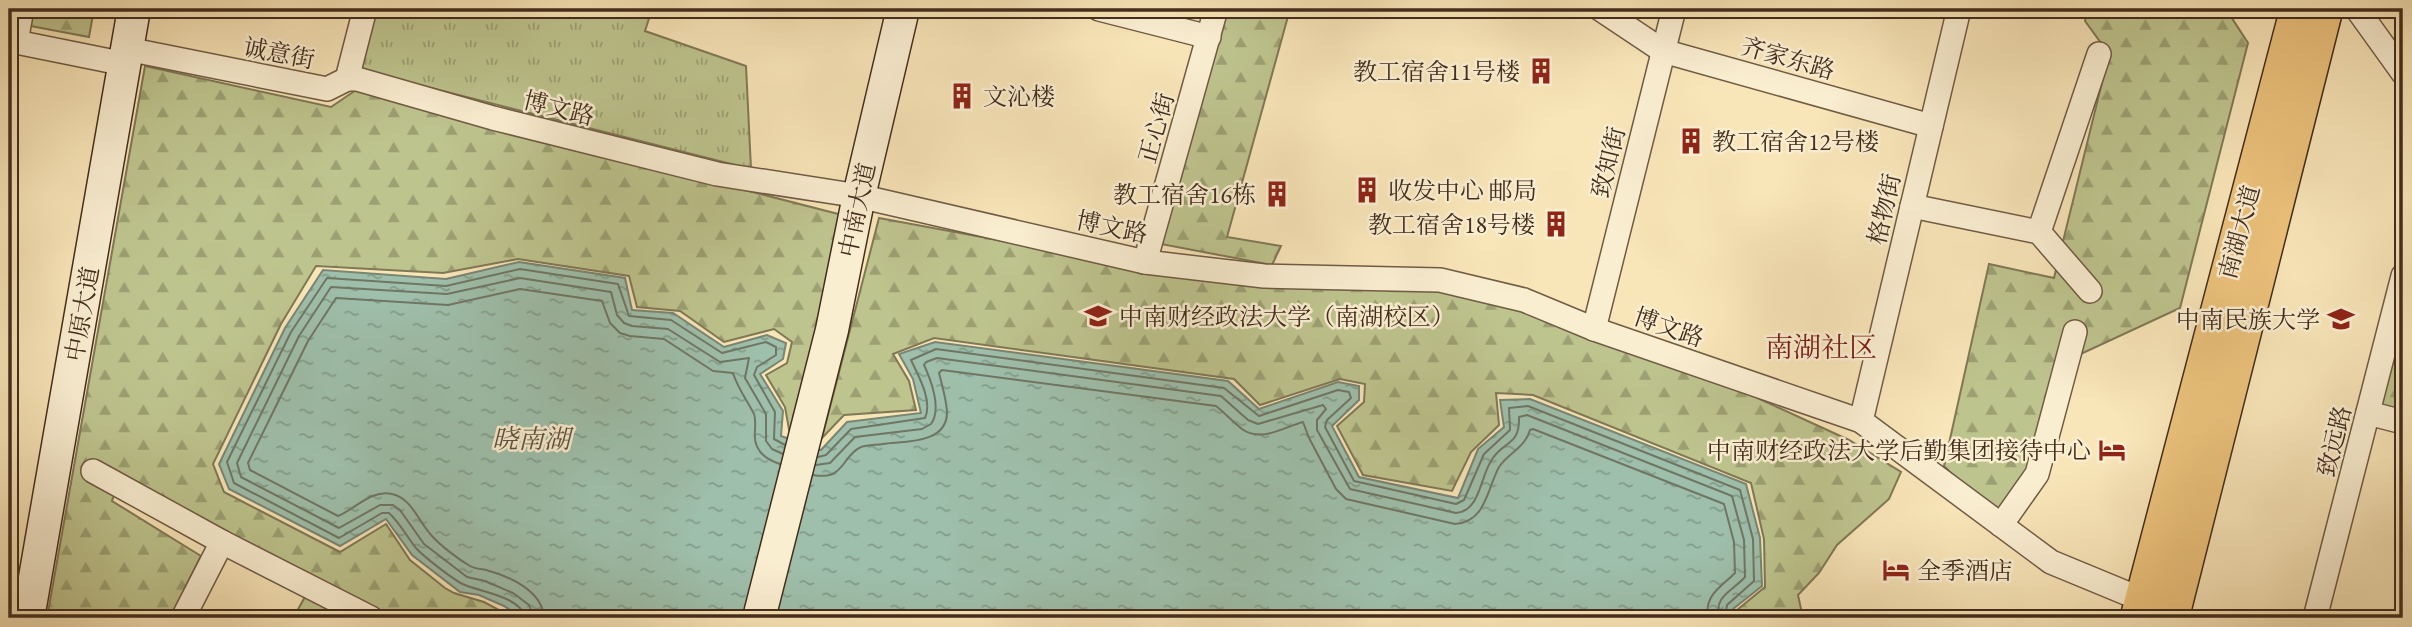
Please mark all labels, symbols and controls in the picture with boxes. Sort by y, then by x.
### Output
street label: 齐家东路 [1738,30,1838,86]
street label: 诚意街 [241,31,317,75]
place label: 教工宿舍11号楼 [1353,56,1520,87]
building icon: 教工宿舍11号楼 [1526,56,1556,86]
building icon: 文沁楼 [947,81,977,111]
place label: 文沁楼 [983,81,1055,112]
street label: 博文路 [520,84,598,132]
street label: 正心街 [1131,89,1181,167]
street label: 致知街 [1584,123,1632,201]
building icon: 教工宿舍12号楼 [1676,126,1706,156]
place label: 教工宿舍12号楼 [1712,126,1879,157]
street label: 中南大道 [832,160,882,260]
street label: 格物街 [1861,170,1907,248]
building icon: 收发中心 邮局 [1352,175,1382,205]
place label: 收发中心 邮局 [1388,175,1537,206]
place label: 教工宿舍16栋 [1113,179,1256,210]
building icon: 教工宿舍16栋 [1262,179,1292,209]
street label: 南湖大道 [2212,182,2266,282]
street label: 博文路 [1074,204,1150,250]
place label: 教工宿舍18号楼 [1368,209,1535,240]
building icon: 教工宿舍18号楼 [1541,209,1571,239]
street label: 中原大道 [58,264,106,364]
school or university icon: 中南财经政法大学（南湖校区） [1083,301,1113,331]
place label: 中南财经政法大学（南湖校区） [1119,301,1455,332]
street label: 博文路 [1630,301,1708,353]
place label: 中南民族大学 [2176,304,2320,335]
school or university icon: 中南民族大学 [2326,304,2356,334]
district label: 南湖社区 [1765,329,1877,365]
street label: 致远路 [2310,402,2358,480]
water label: 晓南湖 [492,422,574,456]
place label: 中南财经政法大学后勤集团接待中心 [1707,435,2091,466]
hotel icon: 中南财经政法大学后勤集团接待中心 [2097,435,2127,465]
hotel icon: 全季酒店 [1881,555,1911,585]
place label: 全季酒店 [1917,555,2013,586]

